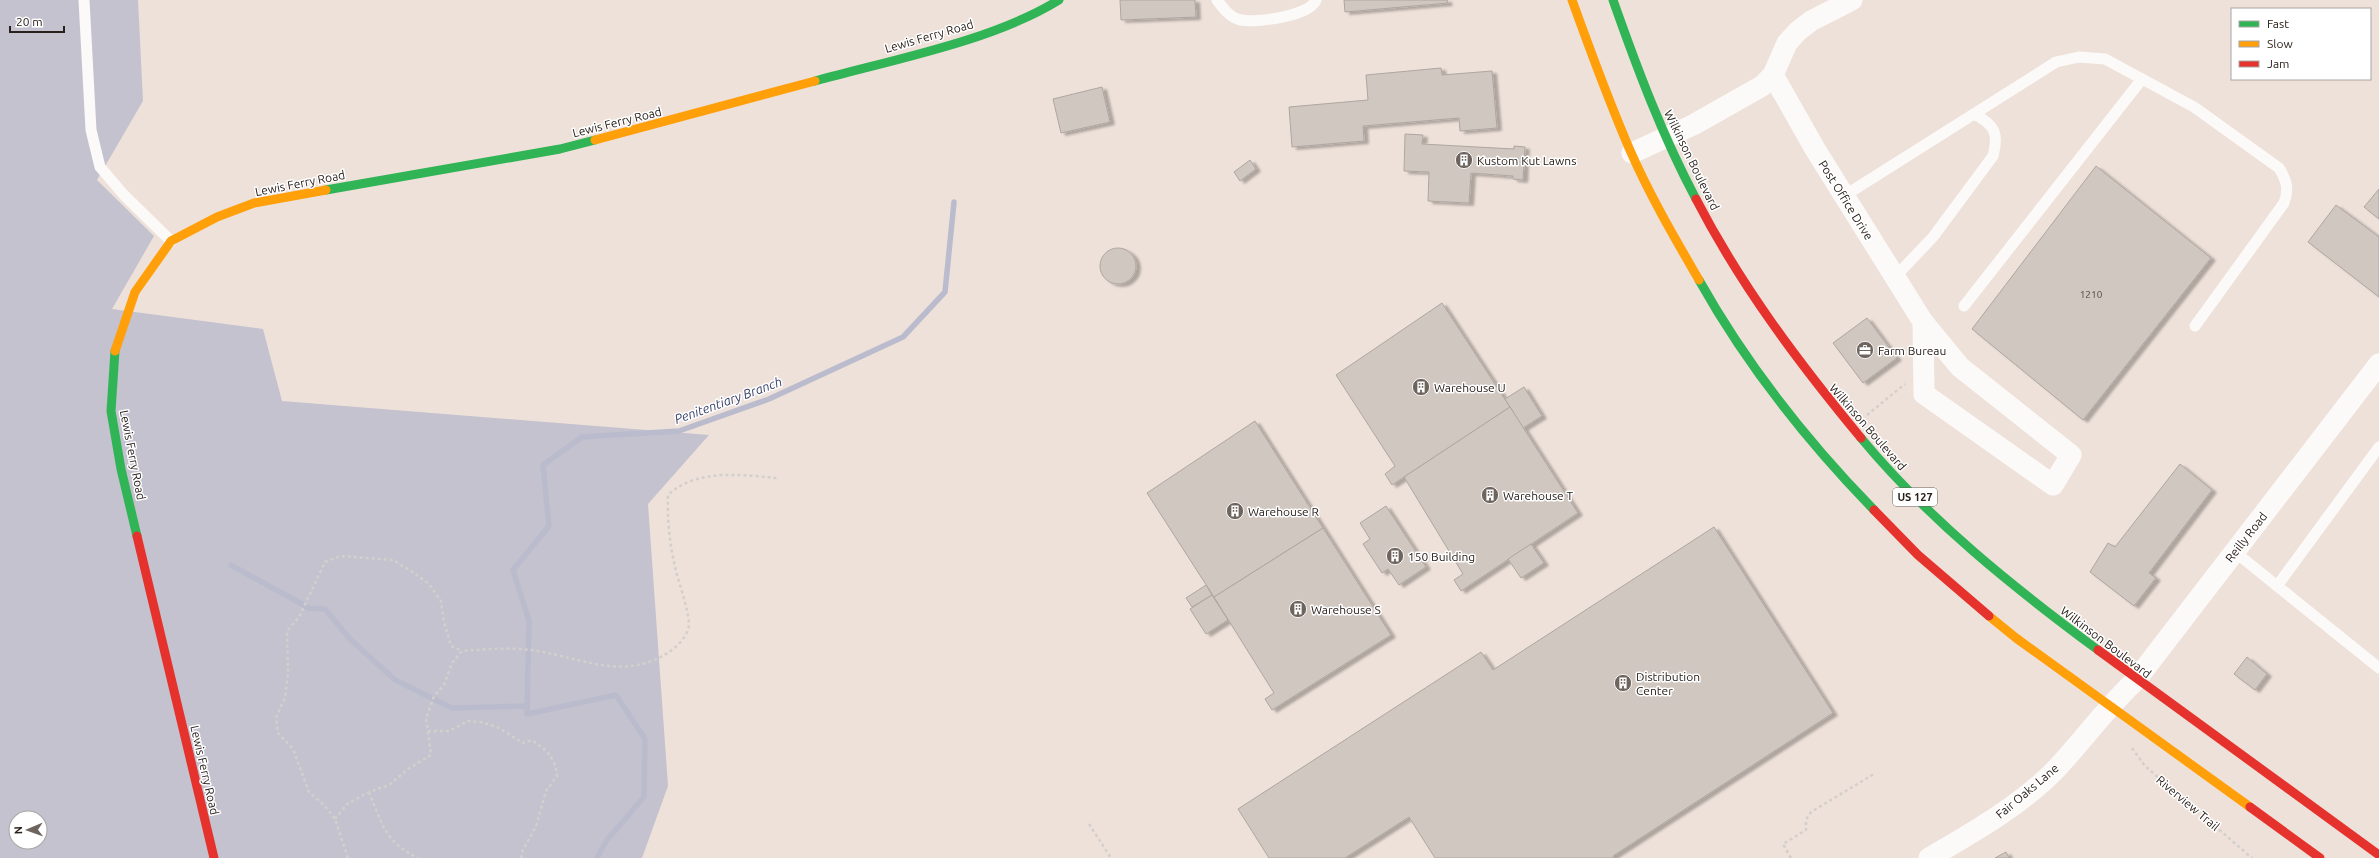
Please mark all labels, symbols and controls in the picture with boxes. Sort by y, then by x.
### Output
scale bar [10,8,64,34]
legend [2231,8,2371,80]
text: 20 m [16,15,43,28]
street label: Lewis Ferry Road [883,17,975,55]
text: Fast [2267,17,2289,30]
text: Slow [2267,37,2293,50]
text: Jam [2267,57,2289,70]
street label: Lewis Ferry Road [571,105,663,139]
street label: Wilkinson Boulevard [1662,108,1722,212]
building icon: Kustom Kut Lawns [1454,150,1474,170]
place label: Kustom Kut Lawns [1477,154,1576,167]
street label: Post Office Drive [1816,158,1876,242]
street label: Lewis Ferry Road [254,168,346,198]
house number: 1210 [2080,289,2103,300]
office icon: Farm Bureau [1855,340,1875,360]
place label: Farm Bureau [1878,344,1946,357]
water label: Penitentiary Branch [672,374,784,426]
building icon: Warehouse U [1411,377,1431,397]
place label: Warehouse U [1434,381,1506,394]
street label: Wilkinson Boulevard [1827,381,1909,473]
street label: Lewis Ferry Road [118,409,148,501]
building icon: Warehouse T [1480,485,1500,505]
road number: US 127 [1893,488,1937,506]
place label: Warehouse T [1503,489,1573,502]
building icon: Warehouse R [1225,501,1245,521]
place label: Warehouse R [1248,505,1319,518]
street label: Reilly Road [2223,510,2269,564]
building icon: 150 Building [1385,546,1405,566]
place label: 150 Building [1408,550,1475,563]
building icon: Warehouse S [1288,599,1308,619]
place label: Warehouse S [1311,603,1381,616]
street label: Wilkinson Boulevard [2058,604,2154,680]
place label: Distribution Center [1636,670,1700,697]
building icon: Distribution Center [1613,673,1633,693]
street label: Lewis Ferry Road [188,724,222,816]
street label: Fair Oaks Lane [1993,761,2061,821]
street label: Riverview Trail [2154,773,2222,833]
north arrow [8,810,48,850]
text: N [12,826,24,835]

